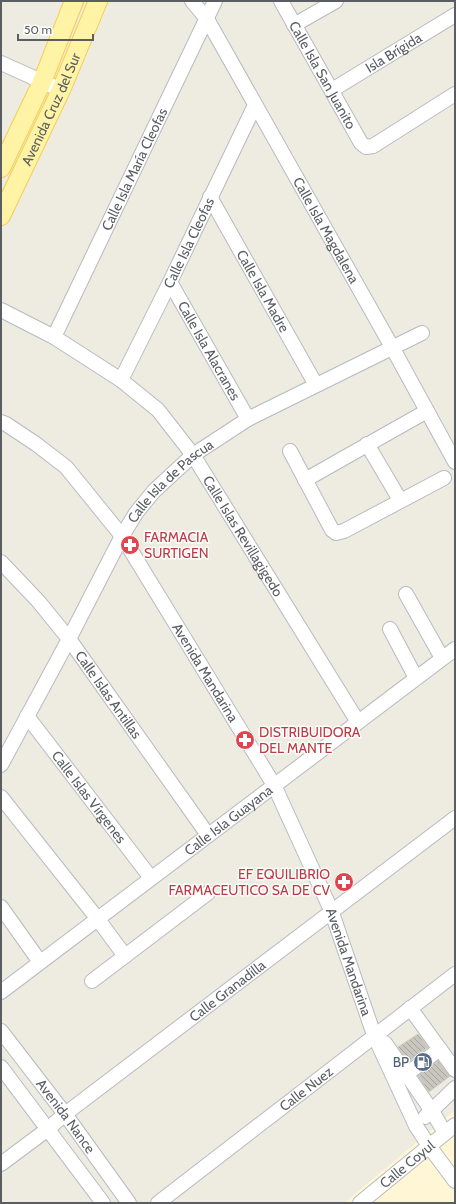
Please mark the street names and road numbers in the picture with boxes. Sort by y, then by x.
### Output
street label: Calle Isla San Juanito [285,18,360,133]
street label: Isla Brígida [362,28,425,77]
street label: Avenida Cruz del Sur [17,50,85,168]
street label: Calle Isla María Cleofas [97,105,171,233]
street label: Calle Isla Magdalena [289,174,363,287]
street label: Calle Isla Cleofas [159,194,218,291]
street label: Calle Isla Madre [233,247,293,336]
street label: Calle Isla Alacranes [174,298,245,404]
street label: Calle Isla de Pascua [123,435,217,526]
street label: Calle Islas Revillagigedo [199,472,287,600]
street label: Avenida Mandarina [168,620,243,726]
street label: Calle Islas Antillas [71,647,146,742]
street label: Calle Islas Vírgenes [48,747,130,847]
street label: Calle Isla Guayana [181,781,276,859]
street label: Avenida Mandarina [322,905,376,1018]
street label: Calle Granadilla [185,956,269,1026]
street label: Calle Nuez [276,1062,337,1115]
street label: Avenida Nance [32,1075,99,1157]
street label: Calle Coyul [376,1136,439,1192]

